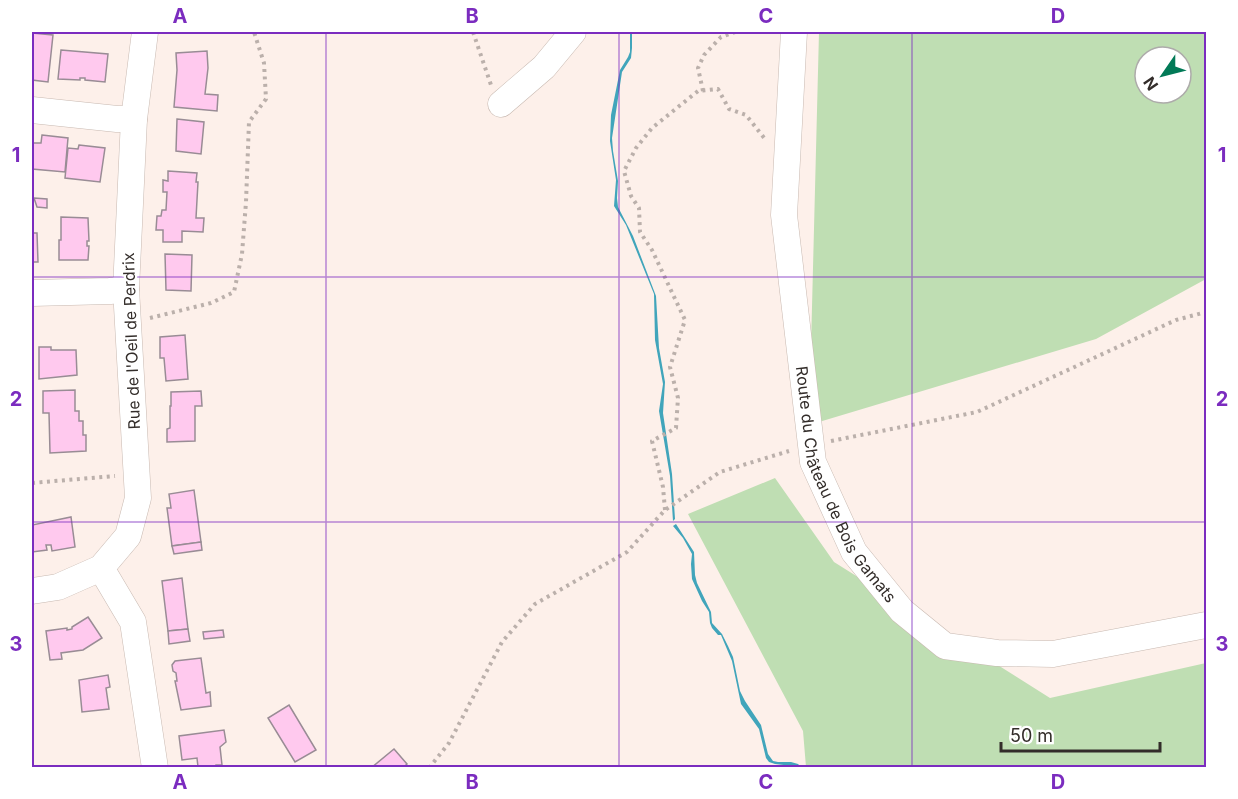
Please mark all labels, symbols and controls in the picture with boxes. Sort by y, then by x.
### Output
text: A [173,4,188,28]
text: B [465,4,479,28]
text: C [759,4,773,28]
text: D [1051,4,1065,28]
north arrow [1133,45,1193,105]
text: N [1139,73,1162,94]
text: 1 [12,143,20,167]
text: 1 [1218,143,1226,167]
street label: Rue de l'Oeil de Perdrix [118,252,144,430]
street label: Route du Château de Bois Gamats [792,365,901,606]
text: 2 [10,387,22,411]
text: 2 [1216,387,1228,411]
text: 3 [10,632,22,656]
text: 3 [1216,632,1228,656]
scale bar [1001,715,1160,753]
text: 50 m [1010,725,1053,746]
text: A [173,770,188,794]
text: B [465,770,479,794]
text: C [759,770,773,794]
text: D [1051,770,1065,794]

